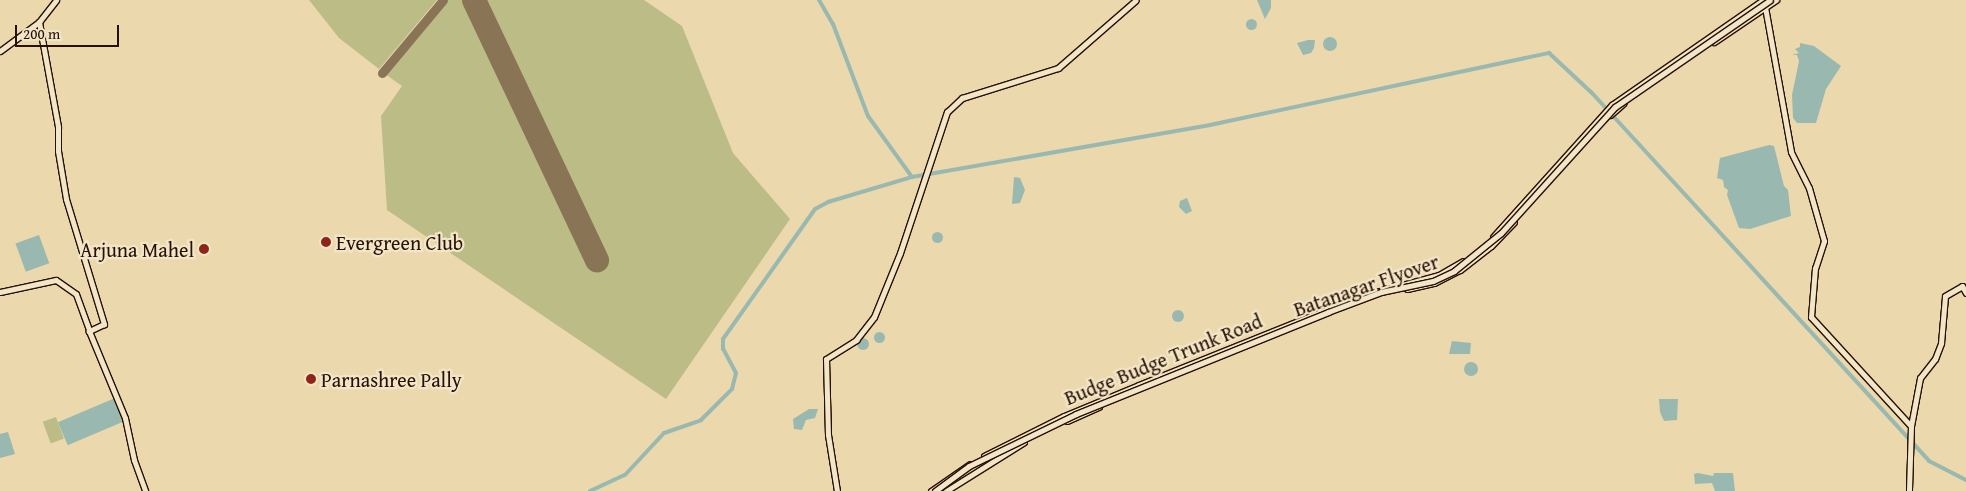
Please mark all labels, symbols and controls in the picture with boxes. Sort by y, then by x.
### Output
scale bar [18,15,121,47]
text: 200 m [23,23,60,44]
place label: Evergreen Club [336,230,463,254]
marker: Evergreen Club [320,236,332,248]
place label: Arjuna Mahel [80,237,194,261]
marker: Arjuna Mahel [198,243,210,255]
street label: Batanagar Flyover [1290,249,1442,321]
street label: Budge Budge Trunk Road [1061,308,1265,410]
place label: Parnashree Pally [321,367,462,391]
marker: Parnashree Pally [305,373,317,385]

